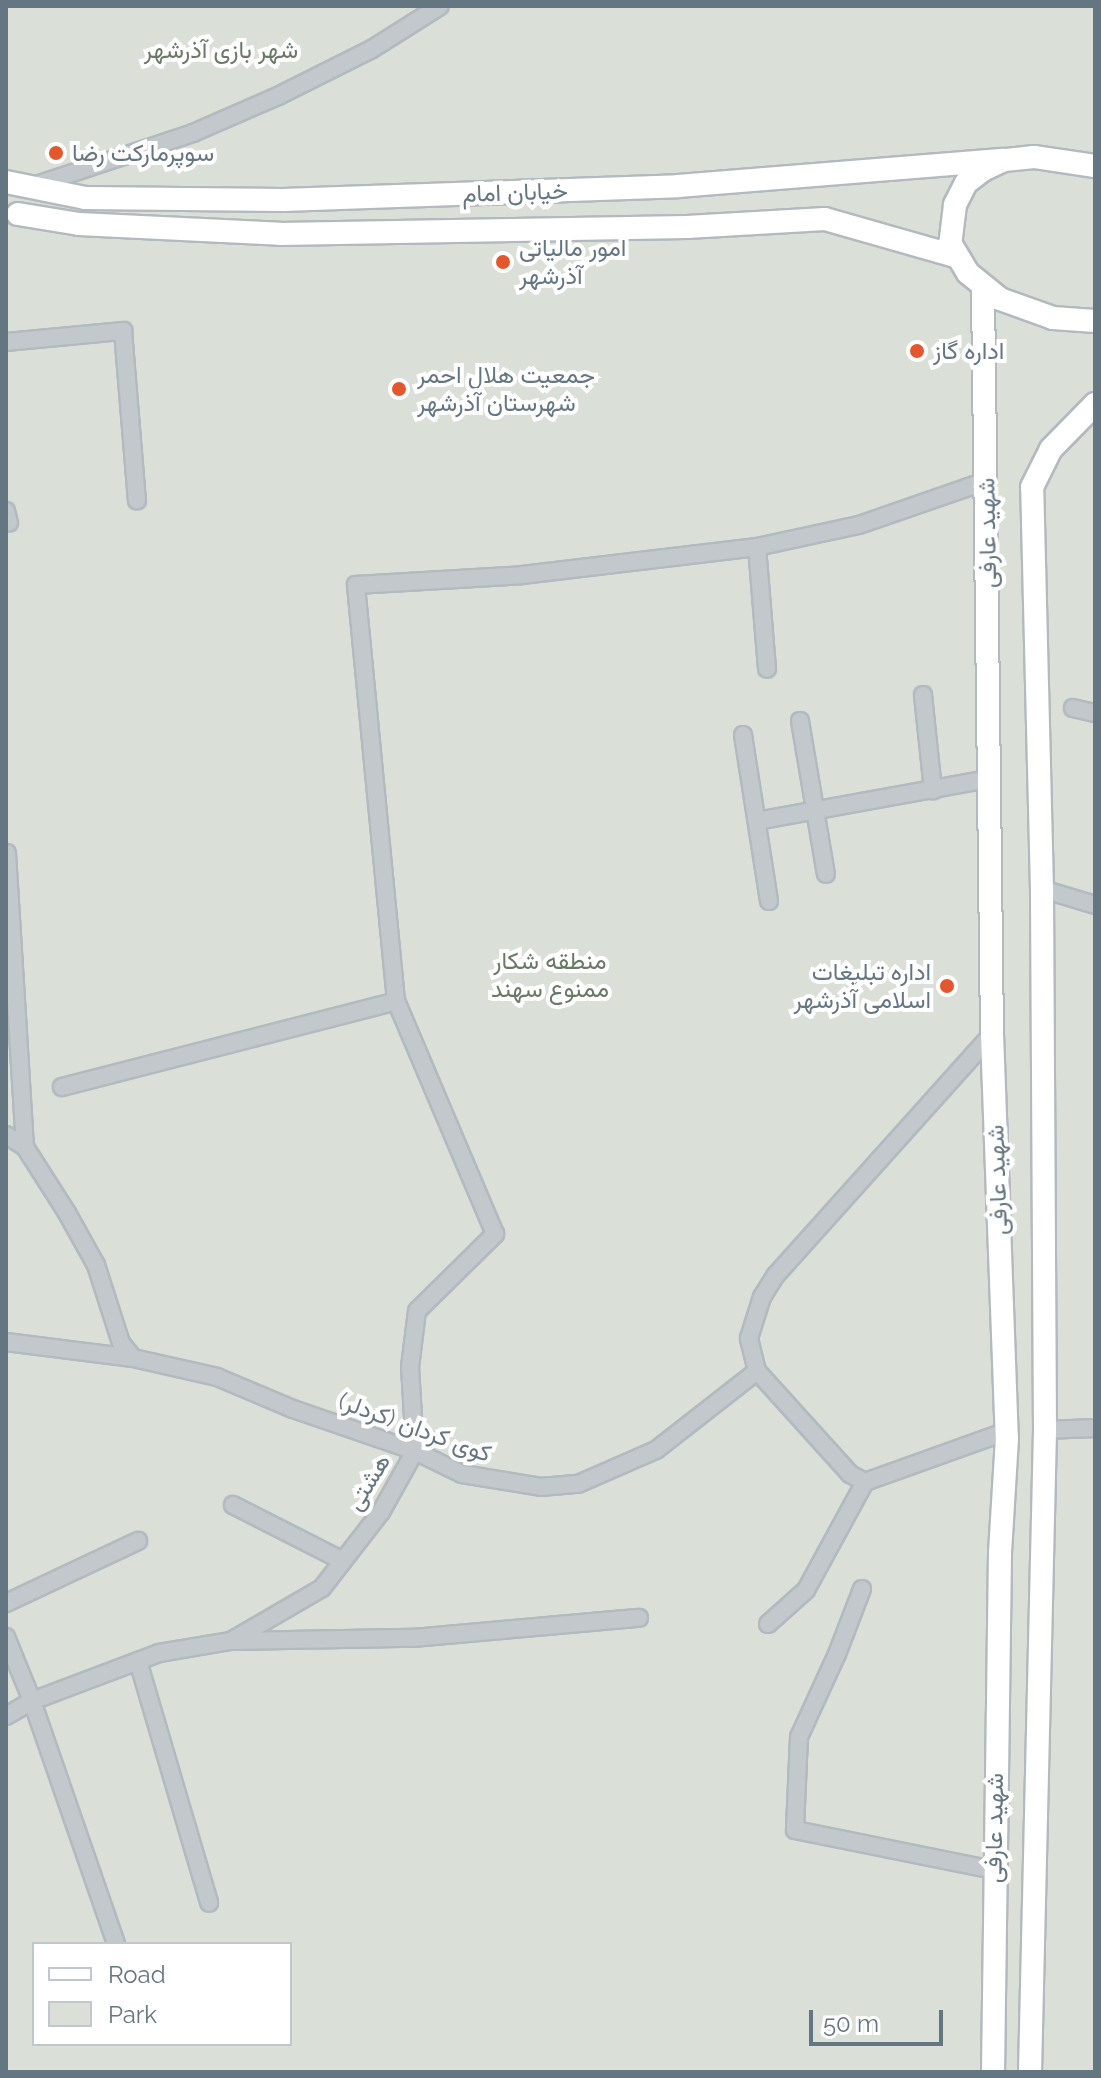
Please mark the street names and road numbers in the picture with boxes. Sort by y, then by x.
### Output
street label: خیابان امام [462,176,568,208]
street label: شهید عارفی [972,478,1002,588]
street label: شهید عارفی [981,1124,1013,1236]
street label: کوی کردان (کردلر) [335,1386,495,1468]
street label: هشتی [340,1448,396,1516]
street label: شهید عارفی [979,1773,1009,1883]

